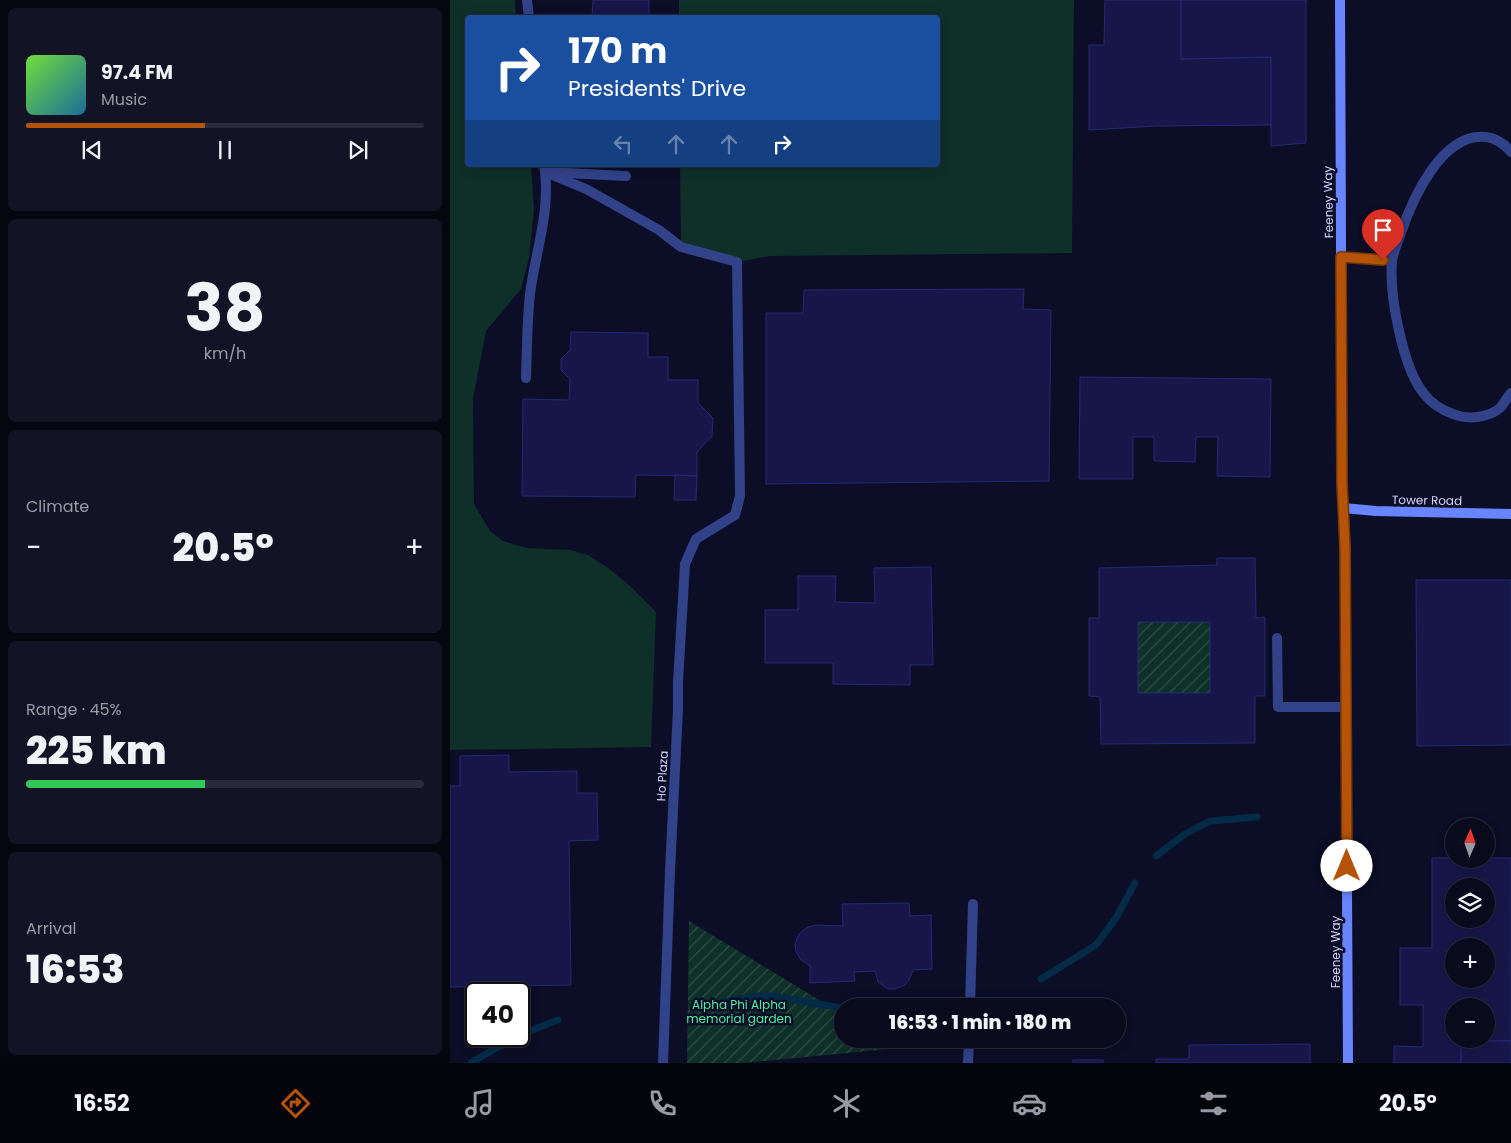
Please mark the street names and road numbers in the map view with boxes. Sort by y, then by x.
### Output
street label: Feeney Way [1319,165,1337,238]
street label: Tower Road [1392,491,1462,509]
street label: Ho Plaza [652,750,672,802]
street label: Feeney Way [1327,915,1344,988]

